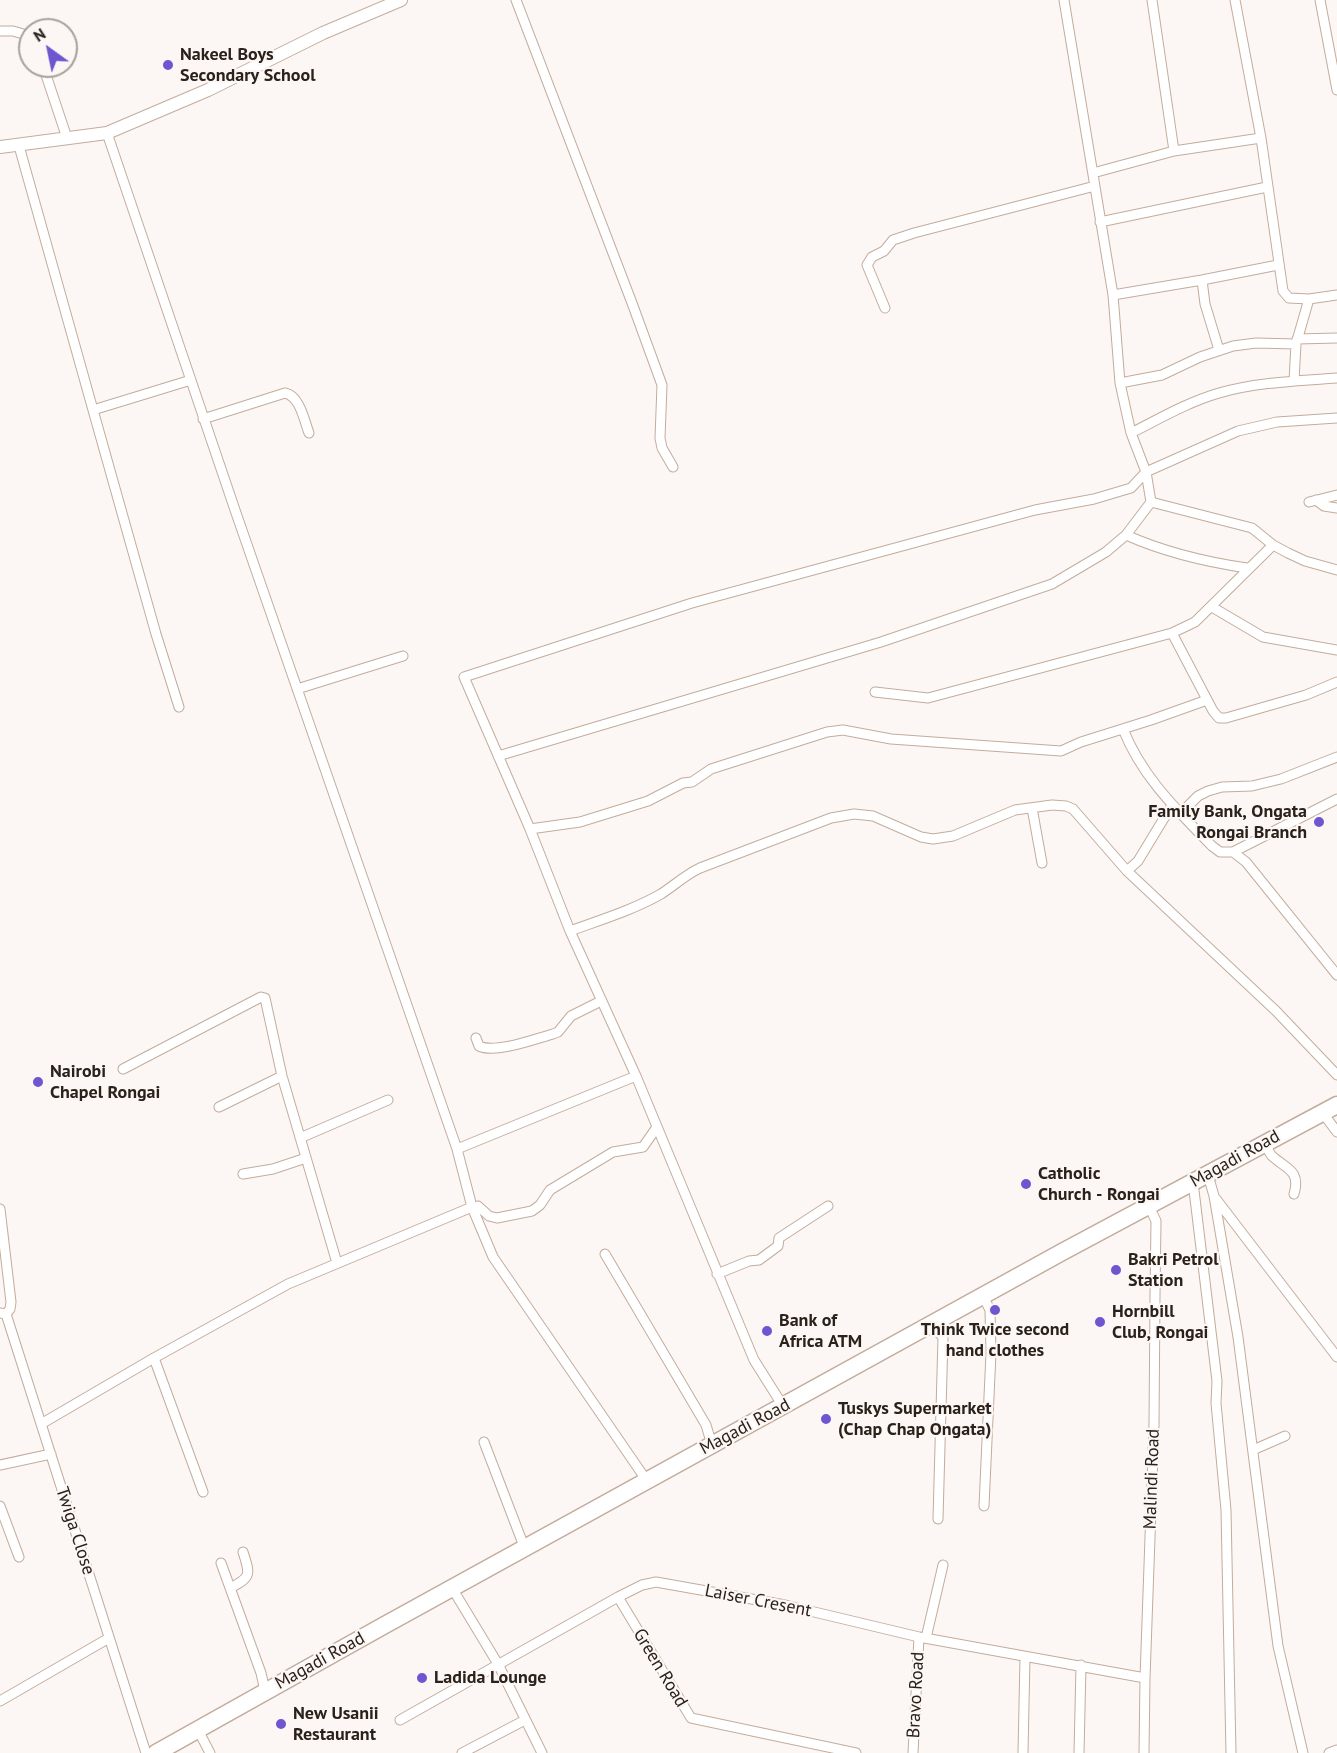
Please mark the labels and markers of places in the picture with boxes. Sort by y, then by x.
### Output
place label: Nakeel Boys Secondary School [180,44,315,86]
marker: Nakeel Boys Secondary School [161,58,175,72]
place label: Family Bank, Ongata Rongai Branch [1148,801,1307,844]
marker: Family Bank, Ongata Rongai Branch [1312,815,1326,829]
place label: Nairobi Chapel Rongai [50,1061,160,1104]
marker: Nairobi Chapel Rongai [31,1075,45,1089]
place label: Catholic Church - Rongai [1038,1163,1160,1206]
marker: Catholic Church - Rongai [1019,1177,1033,1191]
place label: Bakri Petrol Station [1128,1249,1218,1292]
marker: Bakri Petrol Station [1109,1263,1123,1277]
place label: Hornbill Club, Rongai [1112,1301,1208,1344]
marker: Think Twice second hand clothes [988,1303,1002,1317]
place label: Bank of Africa ATM [779,1310,862,1352]
marker: Hornbill Club, Rongai [1093,1315,1107,1329]
place label: Think Twice second hand clothes [921,1319,1069,1362]
marker: Bank of Africa ATM [760,1324,774,1338]
place label: Tuskys Supermarket (Chap Chap Ongata) [838,1398,992,1440]
marker: Tuskys Supermarket (Chap Chap Ongata) [819,1412,833,1426]
place label: Ladida Lounge [434,1667,546,1689]
marker: Ladida Lounge [415,1671,429,1685]
place label: New Usanii Restaurant [293,1703,379,1746]
marker: New Usanii Restaurant [274,1717,288,1731]

